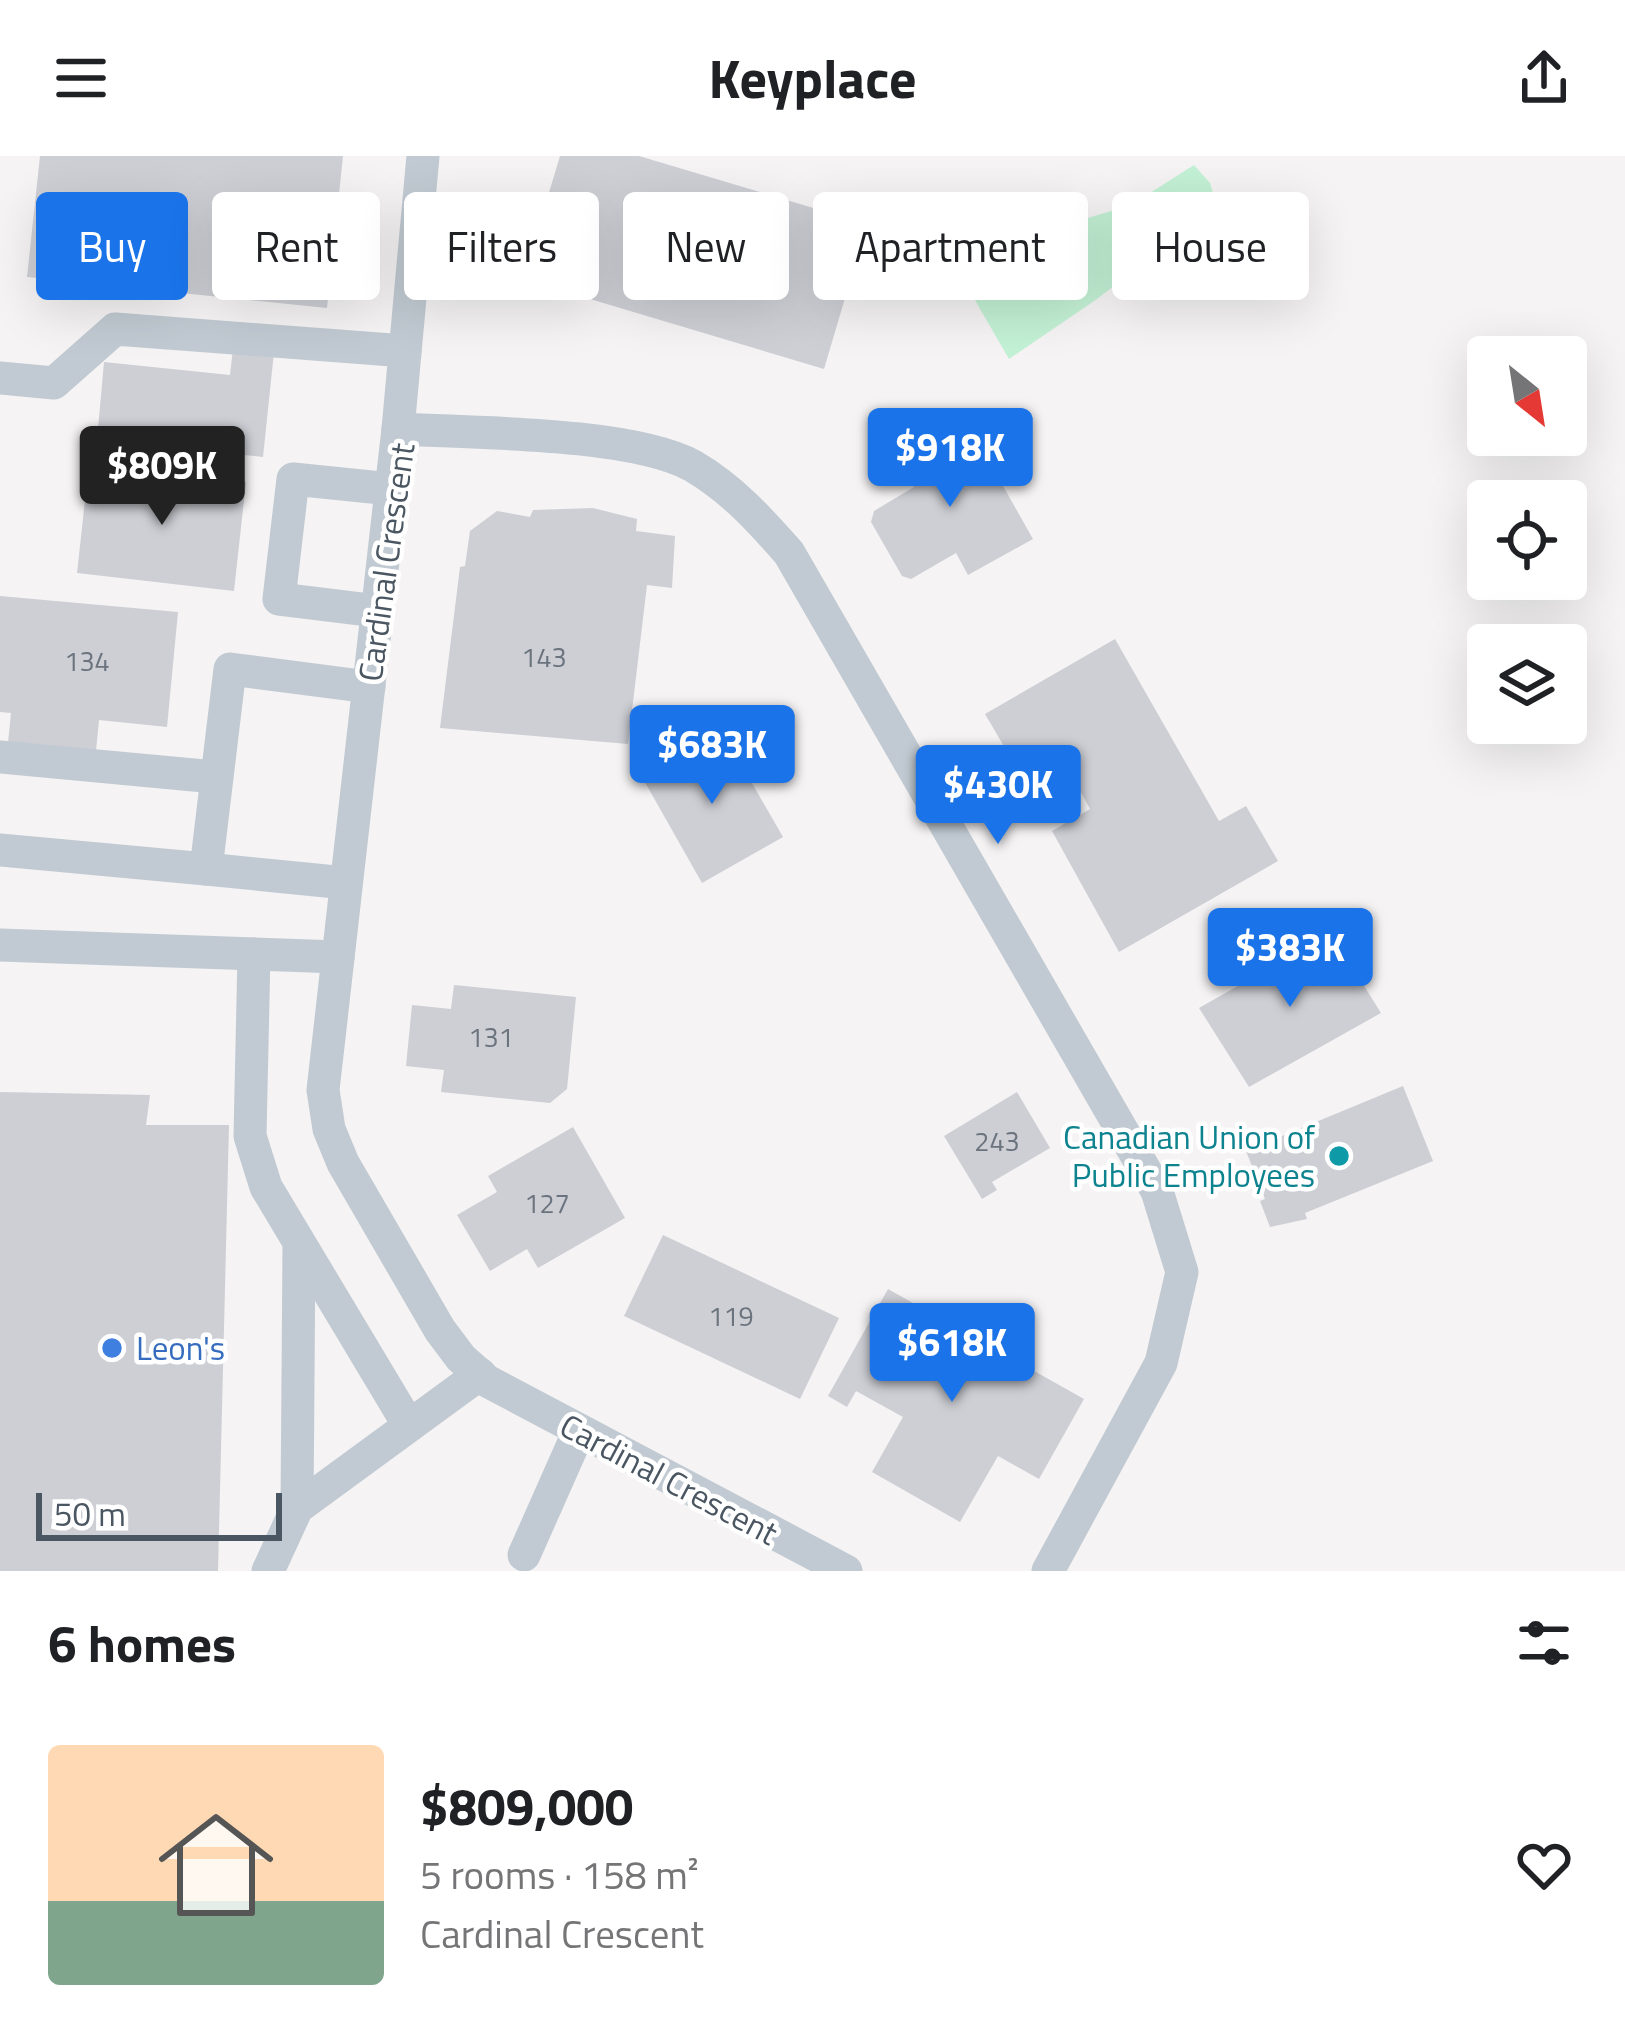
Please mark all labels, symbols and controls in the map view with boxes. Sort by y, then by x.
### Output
text: Keyplace [708,37,917,119]
icon: menu [48,45,114,111]
icon: share [1511,45,1577,111]
chip: Buy [36,192,188,300]
chip: Rent [212,192,380,300]
chip: Filters [404,192,599,300]
chip: New [623,192,789,300]
chip: Apartment [813,192,1088,300]
chip: House [1112,192,1309,300]
north arrow [1467,336,1587,456]
map controls [1467,336,1587,744]
pin: $918K [866,408,1034,510]
text: $918K [895,417,1005,476]
pin: $809K [78,426,246,528]
text: $809K [107,435,217,494]
street label: Cardinal Crescent [345,439,428,684]
button: locate [1467,480,1587,600]
button: layers [1467,624,1587,744]
house number: 143 [521,636,567,677]
house number: 134 [64,640,110,681]
pin: $683K [628,705,796,807]
text: $683K [657,714,767,773]
pin: $430K [914,745,1082,847]
text: $430K [943,754,1053,813]
pin: $383K [1206,908,1374,1010]
text: $383K [1235,917,1345,976]
house number: 131 [468,1016,514,1057]
place label: Canadian Union of Public Employees [1063,1112,1315,1200]
house number: 243 [974,1120,1020,1161]
marker: Canadian Union of Public Employees [1326,1143,1352,1169]
house number: 127 [524,1182,570,1223]
house number: 119 [708,1295,754,1336]
pin: $618K [868,1303,1036,1405]
text: $618K [897,1312,1007,1371]
place label: Leon's [136,1323,225,1373]
marker: Leon's [99,1335,125,1361]
street label: Cardinal Crescent [551,1401,787,1558]
scale bar [36,1487,282,1540]
text: 50 m [54,1489,126,1539]
text: 6 homes [48,1604,236,1682]
icon: filters [1511,1610,1577,1676]
text: $809,000 [420,1767,633,1845]
icon: home [144,1793,288,1937]
icon: heart [1511,1832,1577,1898]
text: 5 rooms · 158 m² [420,1845,699,1904]
text: Cardinal Crescent [420,1904,704,1963]

